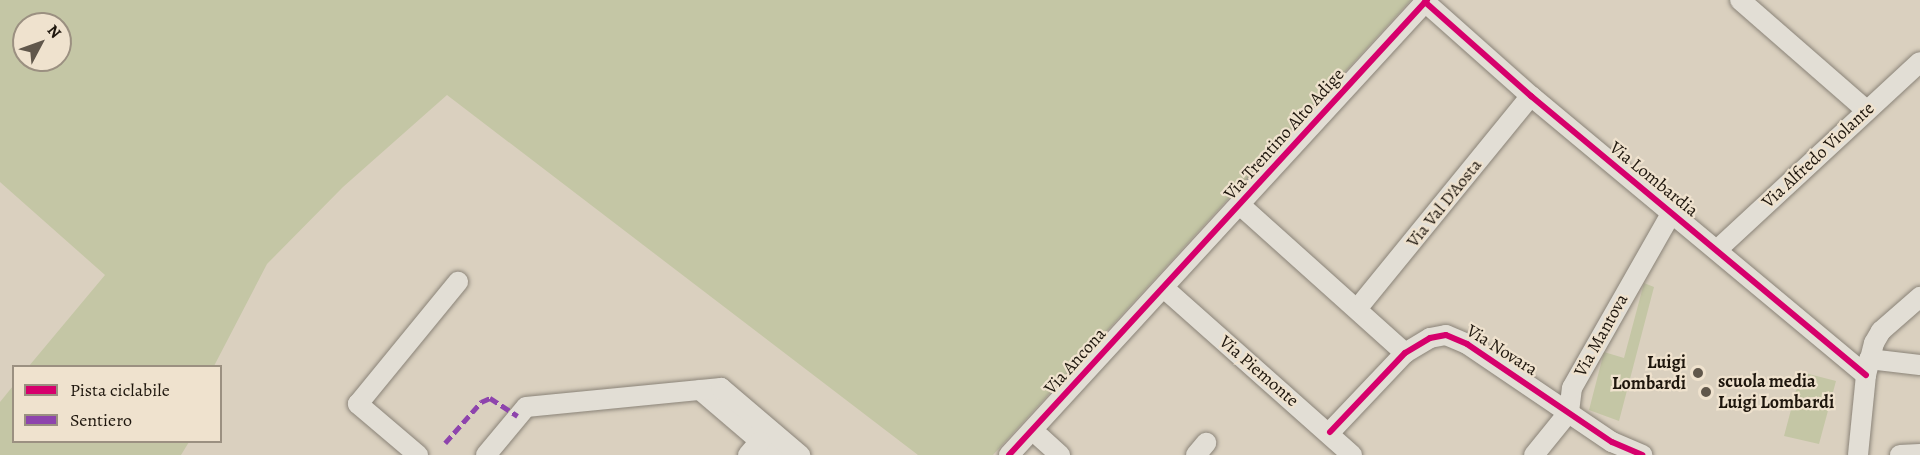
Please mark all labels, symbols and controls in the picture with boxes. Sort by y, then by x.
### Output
north arrow [12,12,72,72]
text: N [42,20,66,43]
street label: Via Trentino Alto Adige [1219,64,1349,204]
street label: Via Alfredo Violante [1757,97,1879,213]
street label: Via Lombardia [1605,137,1703,221]
street label: Via Val D'Aosta [1402,154,1486,252]
street label: Via Mantova [1569,290,1633,380]
street label: Via Novara [1462,320,1542,380]
street label: Via Ancona [1040,323,1110,399]
street label: Via Piemonte [1215,331,1303,411]
place label: Luigi Lombardi [1612,352,1686,394]
legend [12,365,222,443]
marker: Luigi Lombardi [1691,366,1705,380]
place label: scuola media Luigi Lombardi [1718,371,1834,413]
text: Pista ciclabile [70,378,170,402]
marker: scuola media Luigi Lombardi [1699,385,1713,399]
text: Sentiero [70,408,132,432]

